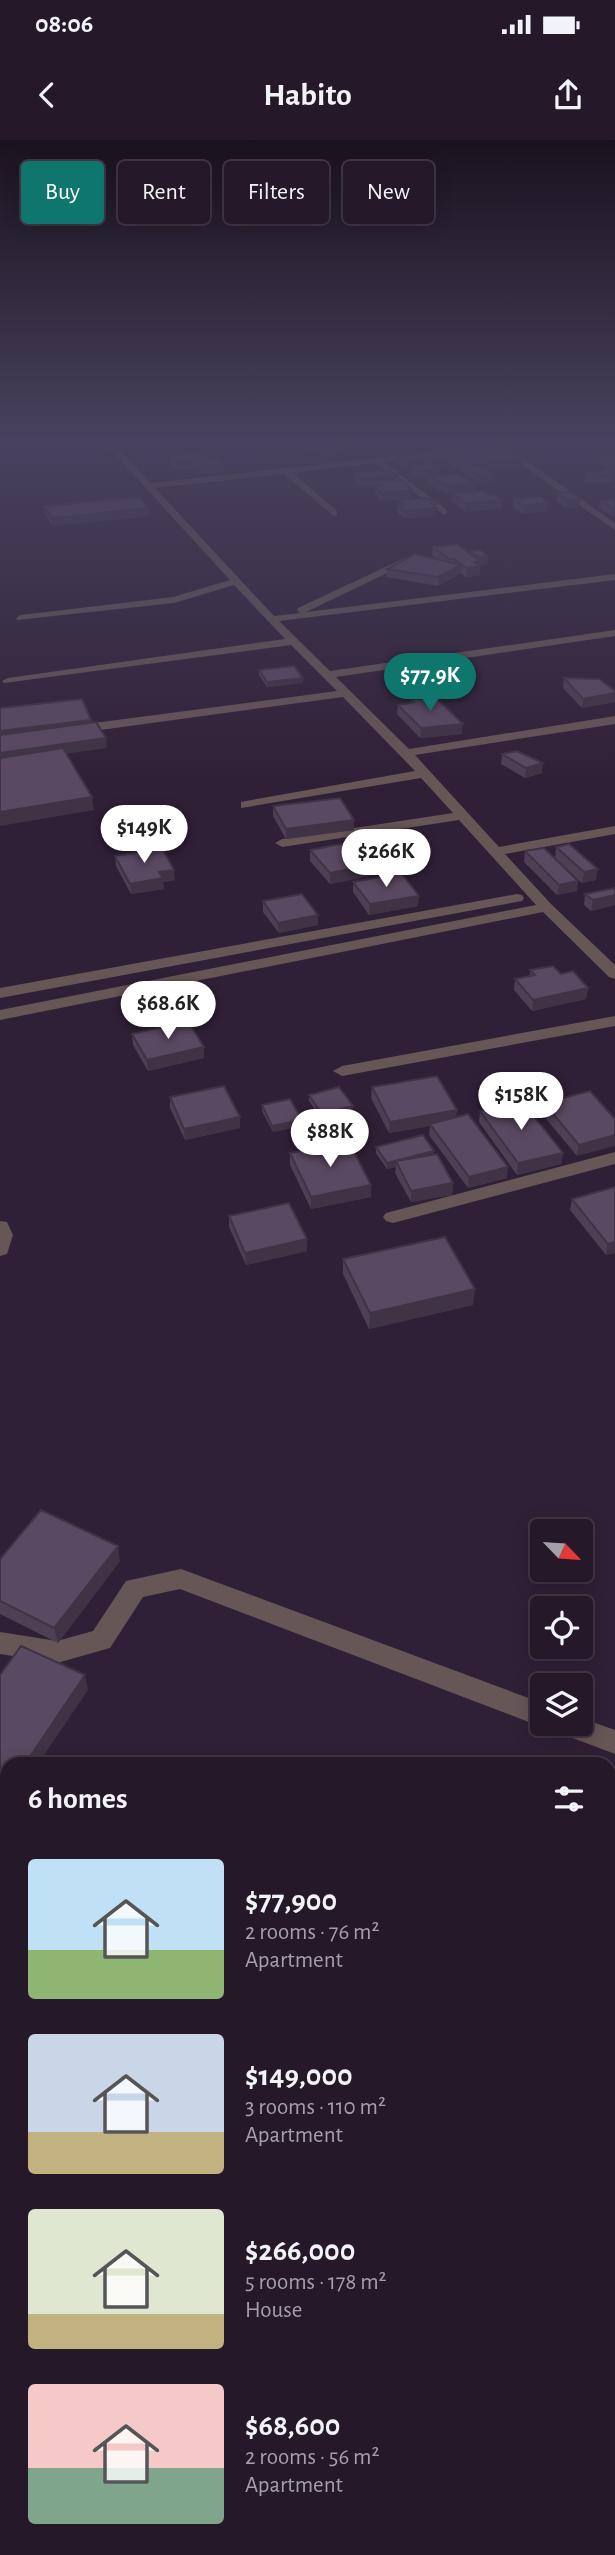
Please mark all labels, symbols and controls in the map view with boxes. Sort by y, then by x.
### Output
text: 08:06 [35,11,93,37]
icon: back [28,76,66,114]
icon: share [549,76,587,114]
text: Habito [263,79,352,111]
chip: Buy [21,161,104,224]
chip: Rent [118,161,210,224]
chip: Filters [224,161,329,224]
chip: New [343,161,434,224]
pin: $77.9K [373,654,487,713]
text: $77.9K [400,664,460,687]
pin: $149K [95,806,193,865]
text: $149K [117,816,171,839]
pin: $266K [337,830,435,889]
text: $266K [358,840,414,863]
pin: $68.6K [111,982,225,1041]
text: $68.6K [137,992,199,1015]
pin: $158K [472,1072,570,1132]
text: $158K [494,1083,548,1106]
pin: $88K [289,1110,371,1169]
text: $88K [307,1120,353,1143]
north arrow [530,1519,593,1582]
map controls [530,1519,593,1736]
button: locate [530,1596,593,1659]
button: layers [530,1673,593,1736]
icon: filters [550,1780,588,1818]
text: 6 homes [28,1784,128,1814]
text: $77,900 [245,1886,337,1916]
icon: home [84,1887,168,1971]
text: 2 rooms · 76 m² [245,1921,379,1944]
text: Apartment [245,1949,343,1972]
text: $149,000 [245,2061,353,2091]
icon: home [84,2062,168,2146]
text: 3 rooms · 110 m² [245,2096,386,2119]
text: Apartment [245,2124,343,2147]
text: $266,000 [245,2236,355,2266]
icon: home [84,2237,168,2321]
text: 5 rooms · 178 m² [245,2271,387,2294]
text: House [245,2299,302,2322]
text: $68,600 [245,2411,340,2441]
icon: home [84,2412,168,2496]
text: 2 rooms · 56 m² [245,2446,379,2469]
text: Apartment [245,2474,343,2497]

